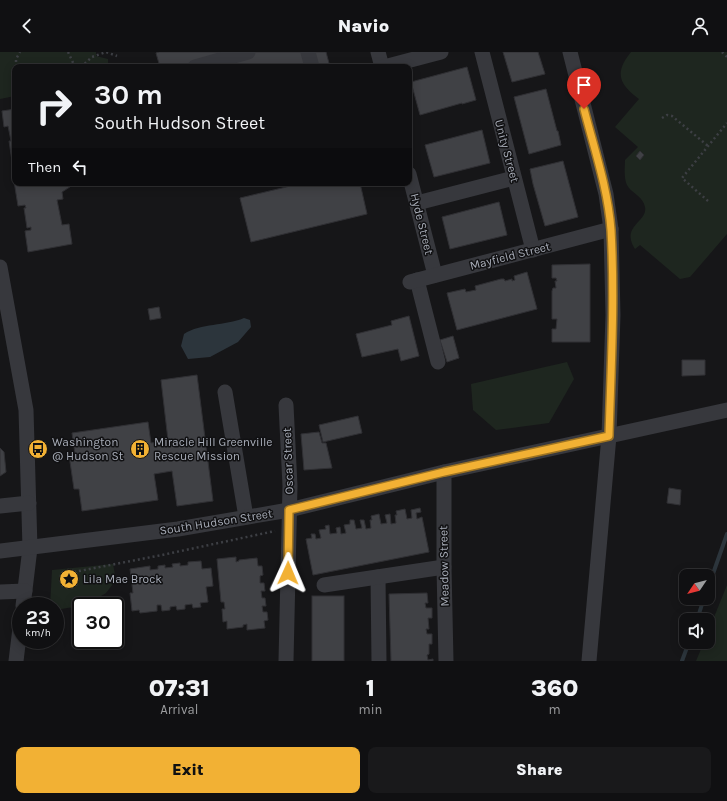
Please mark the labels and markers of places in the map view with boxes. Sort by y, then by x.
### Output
pin [567,68,601,109]
place label: Washington @ Hudson St [52,435,124,463]
place label: Miracle Hill Greenville Rescue Mission [154,435,273,463]
bus stop icon: Washington @ Hudson St [27,438,49,460]
building icon: Miracle Hill Greenville Rescue Mission [129,438,151,460]
place icon: Lila Mae Brock [58,568,80,590]
place label: Lila Mae Brock [83,572,162,586]

